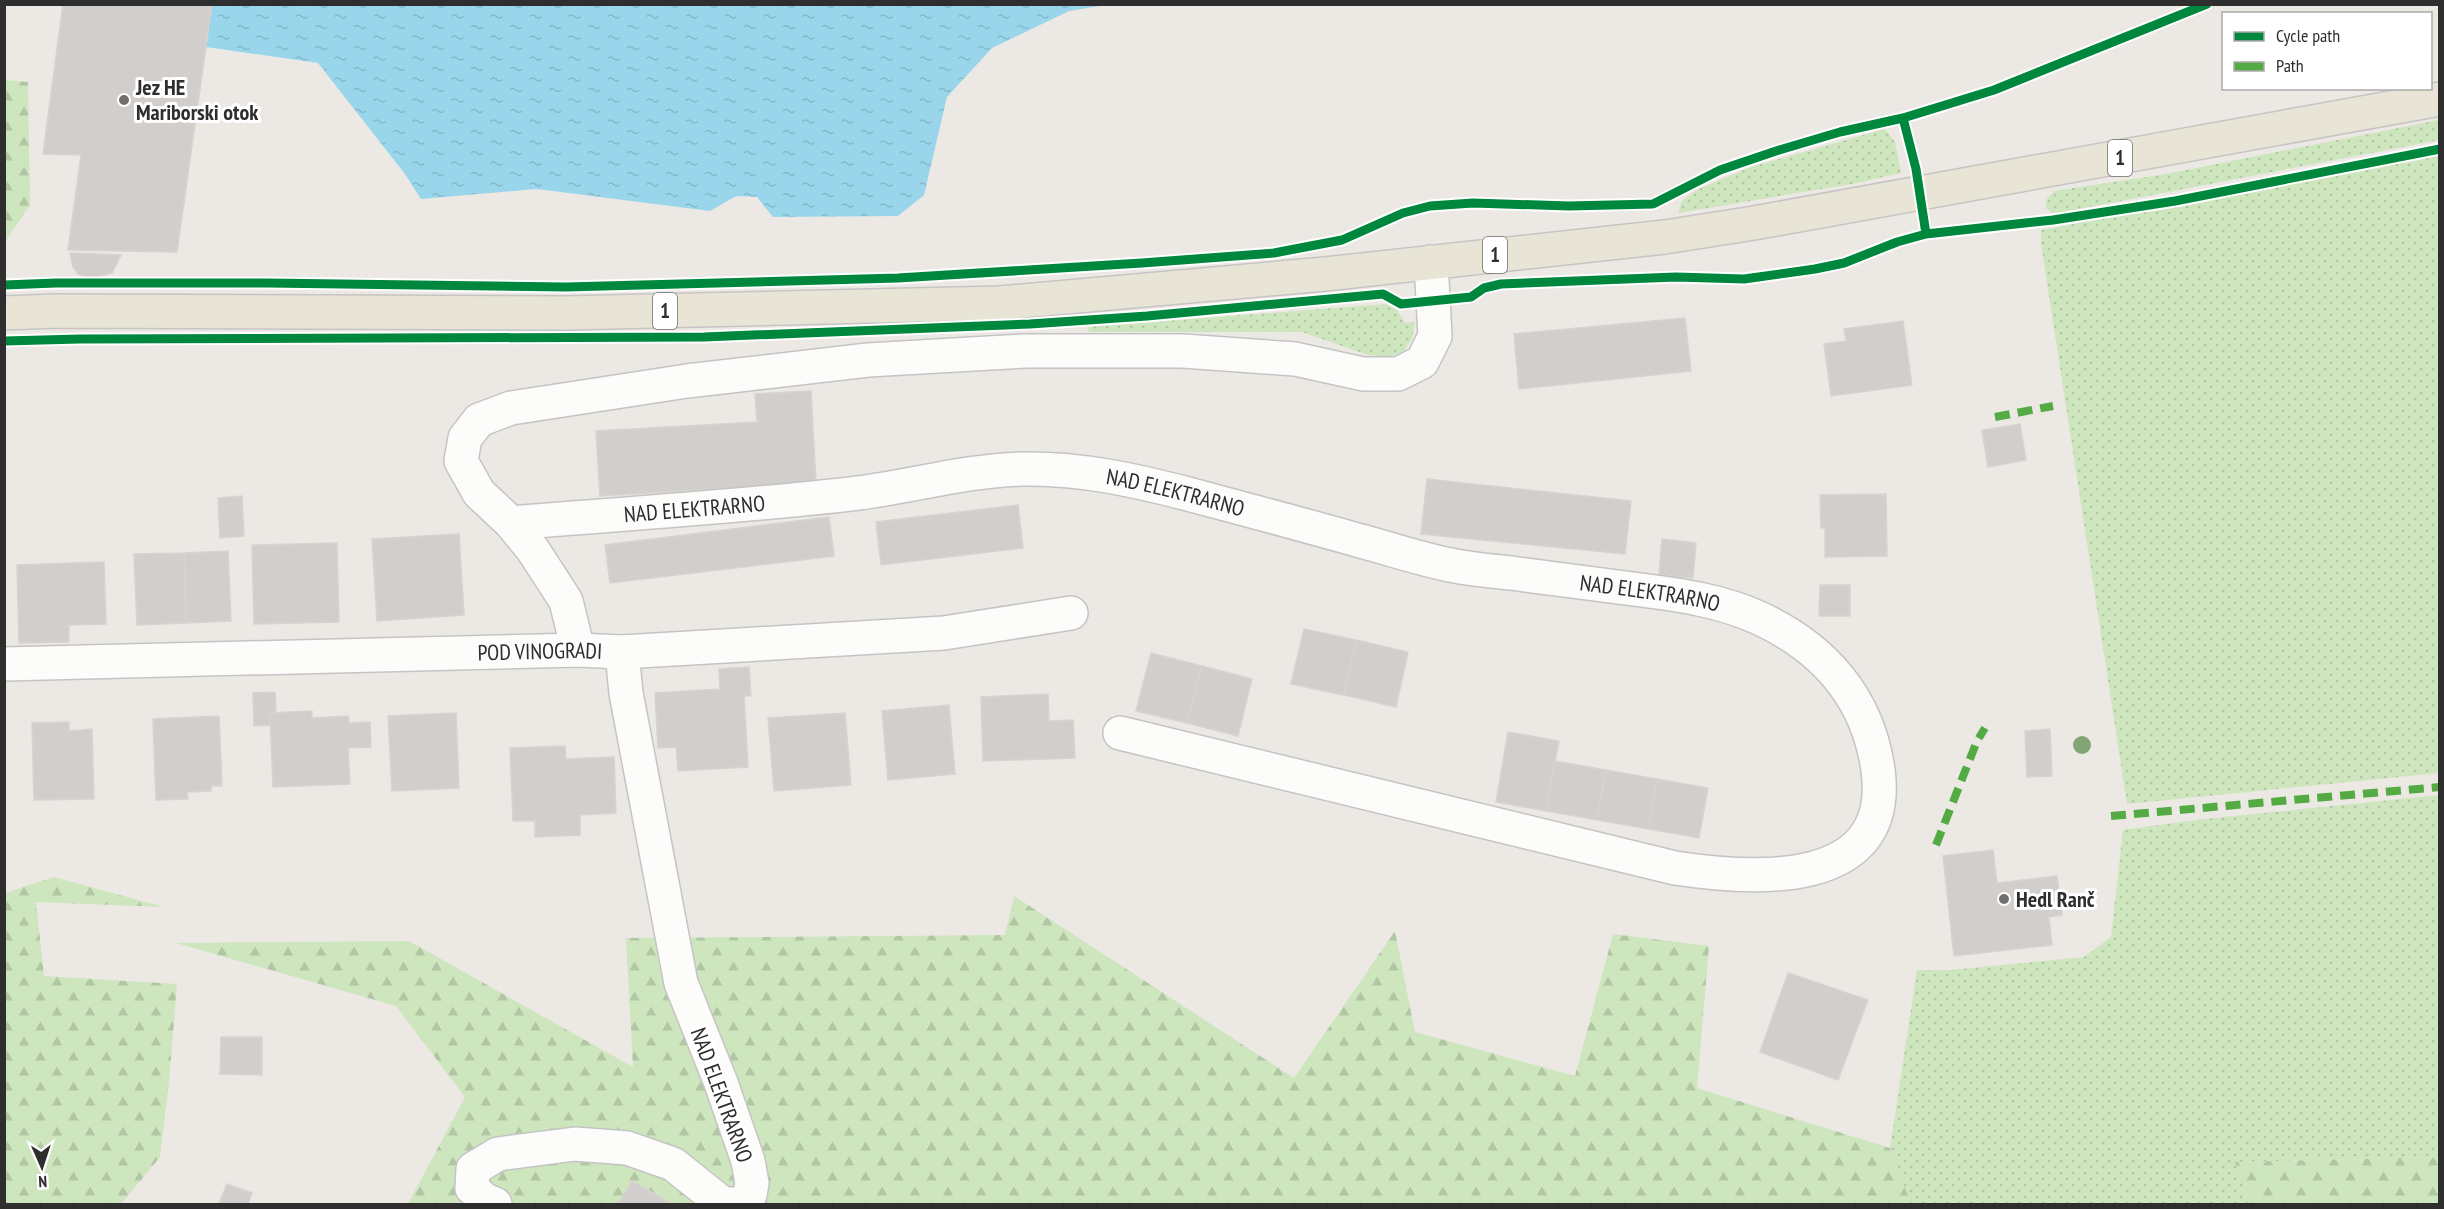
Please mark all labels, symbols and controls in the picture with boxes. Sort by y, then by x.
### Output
legend [2222,12,2432,90]
text: Cycle path [2276,24,2340,47]
text: Path [2276,54,2304,77]
place label: Jez HE Mariborski otok [135,73,259,126]
marker: Jez HE Mariborski otok [117,93,131,107]
road number: 1 [2108,140,2132,176]
road number: 1 [1483,237,1507,273]
road number: 1 [653,293,677,329]
street label: NAD ELEKTRARNO [1104,462,1248,523]
street label: NAD ELEKTRARNO [623,489,766,528]
street label: NAD ELEKTRARNO [1578,568,1723,618]
street label: POD VINOGRADI [477,636,603,666]
place label: Hedl Ranč [2016,885,2095,913]
marker: Hedl Ranč [1997,892,2011,906]
street label: NAD ELEKTRARNO [685,1024,759,1166]
north arrow [12,1137,72,1197]
text: N [38,1172,48,1192]

